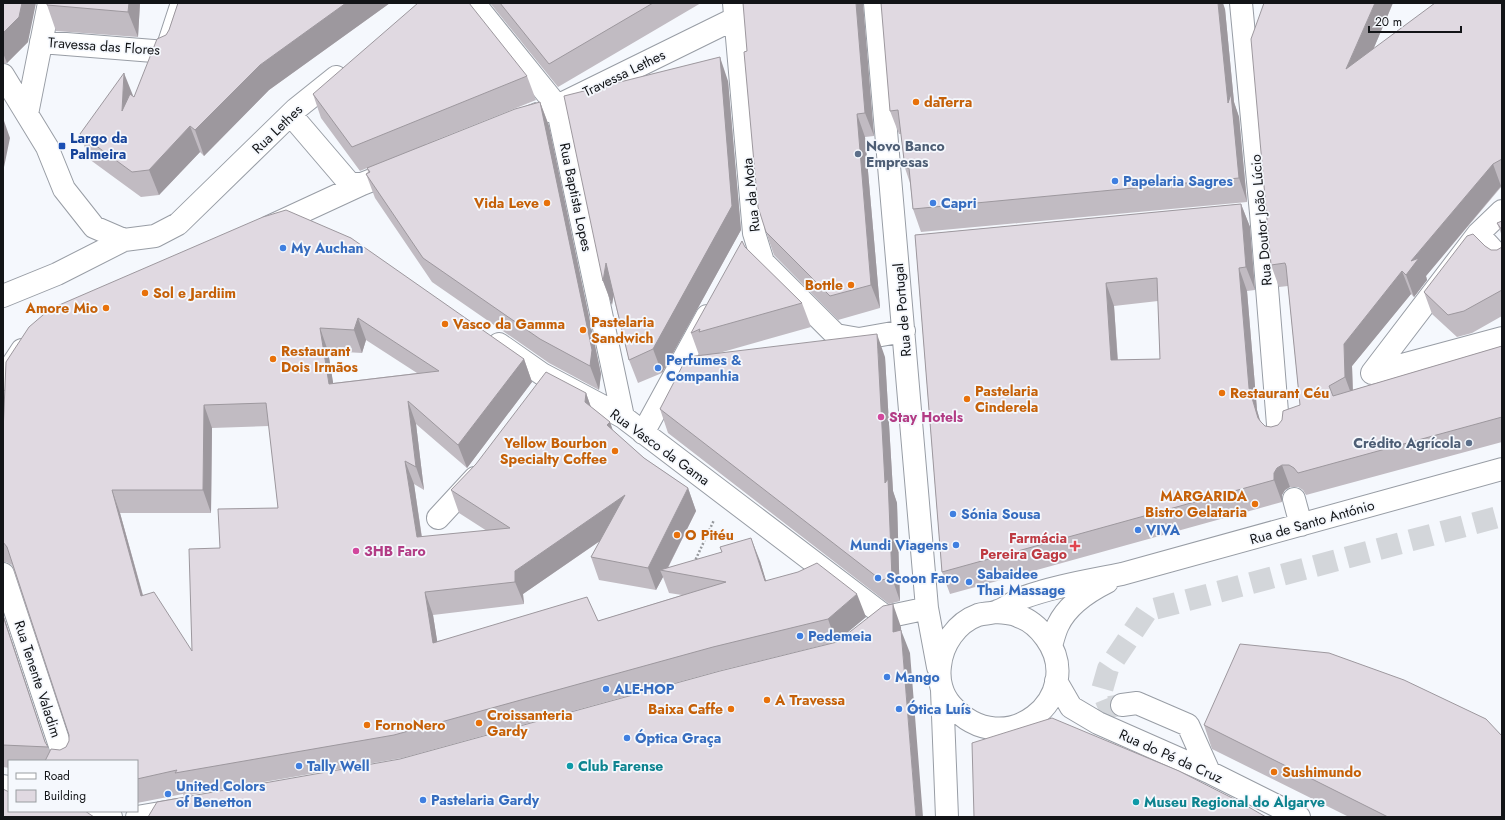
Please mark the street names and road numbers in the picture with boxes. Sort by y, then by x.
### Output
street label: Travessa das Flores [47,32,161,60]
street label: Travessa Lethes [579,44,669,102]
street label: Rua Lethes [247,100,307,158]
street label: Rua Baptista Lopes [555,141,597,253]
street label: Rua Doutor João Lúcio [1245,153,1277,287]
street label: Rua da Mota [737,157,765,233]
street label: Rua de Portugal [888,262,916,358]
street label: Rua Vasco da Gama [606,404,714,490]
street label: Rua de Santo António [1247,495,1377,549]
street label: Rua Tenente Valadim [10,618,66,740]
street label: Rua do Pé da Cruz [1116,724,1227,788]

